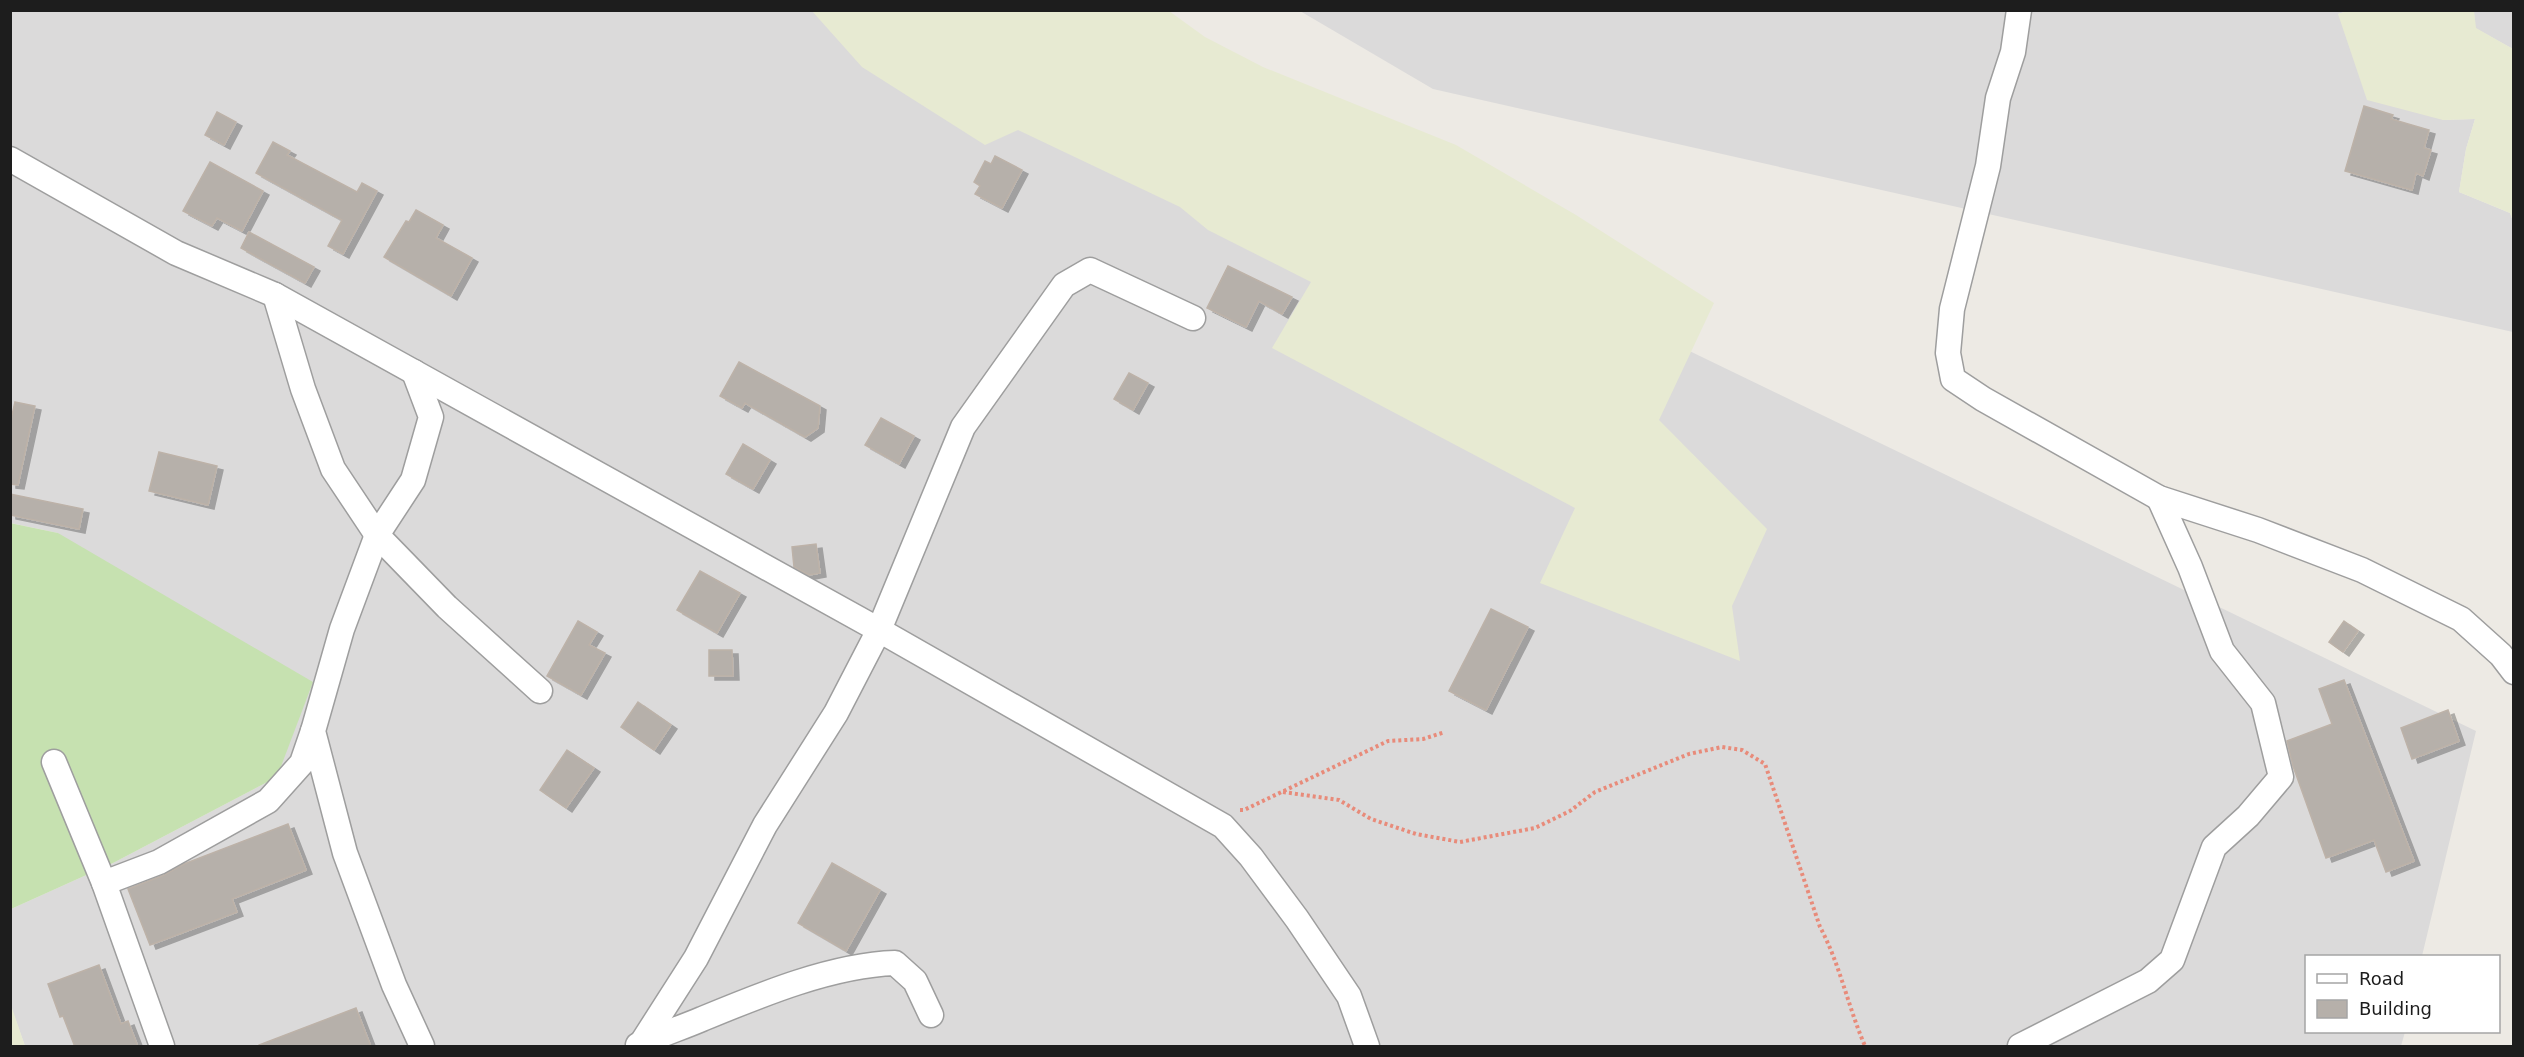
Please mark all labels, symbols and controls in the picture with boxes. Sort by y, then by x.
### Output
legend [2305,955,2500,1033]
text: Road [2359,968,2404,989]
text: Building [2359,998,2432,1019]

